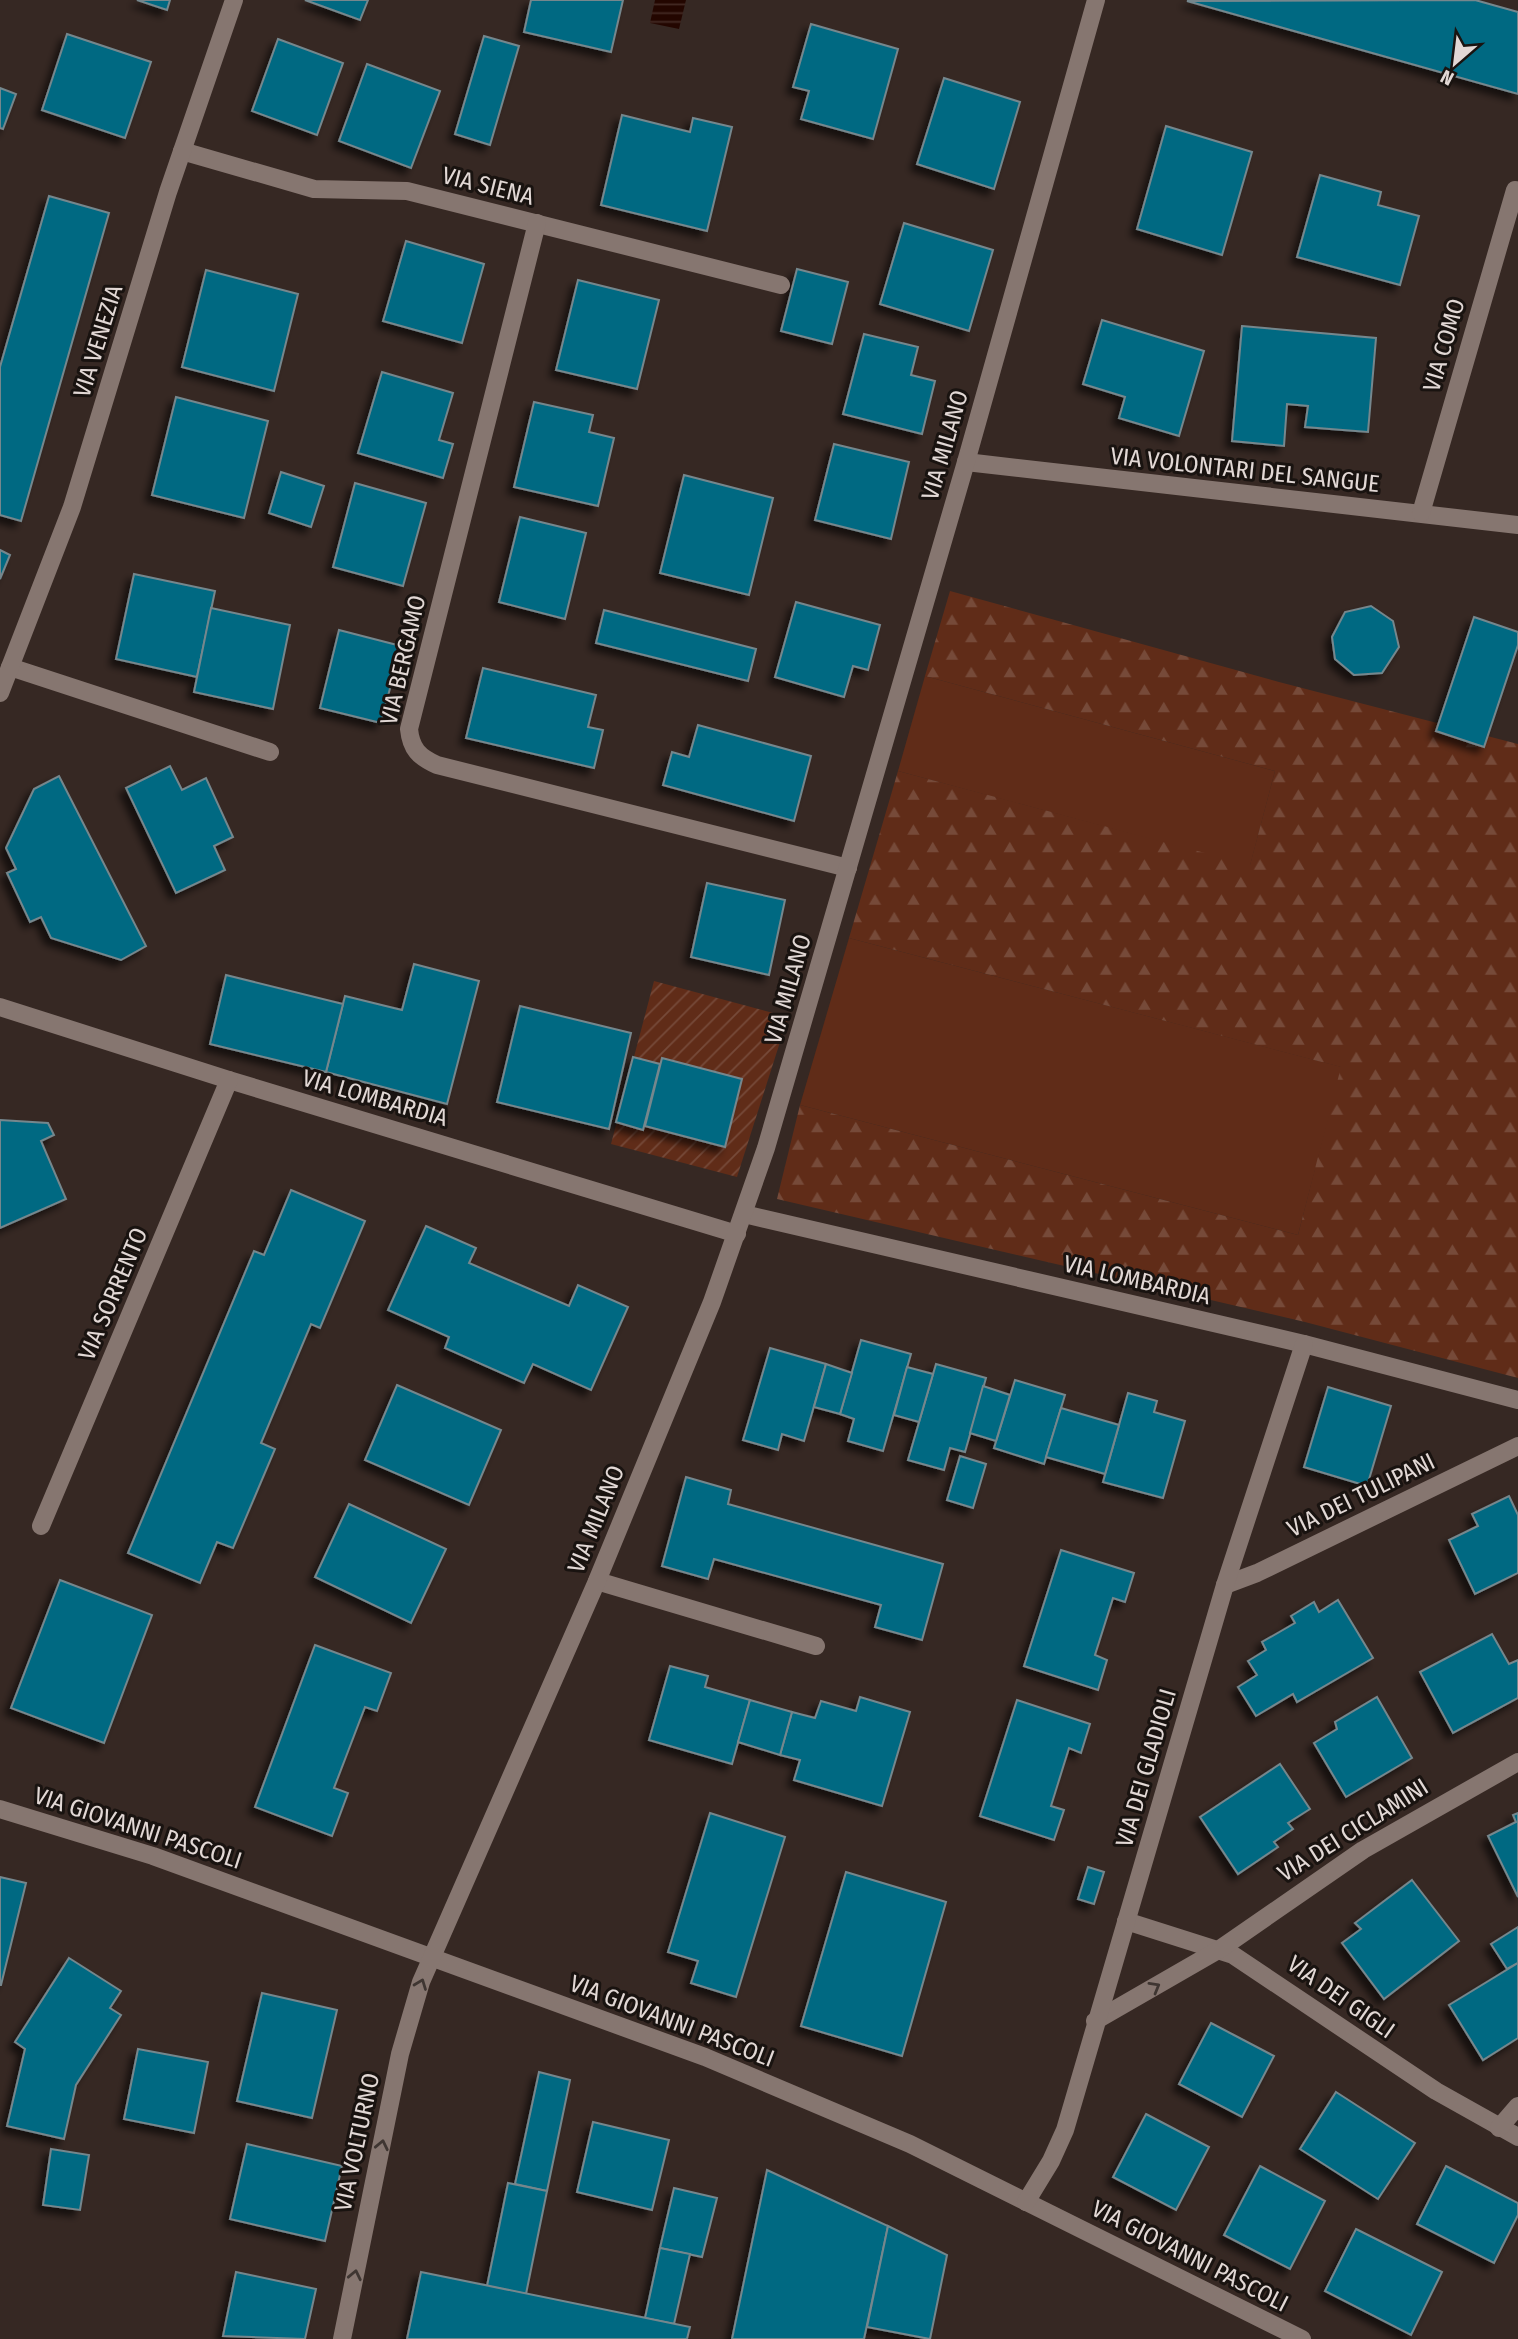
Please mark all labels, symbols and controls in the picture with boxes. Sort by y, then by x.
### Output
north arrow [1420,28,1490,98]
text: N [1437,65,1458,90]
street label: VIA SIENA [439,161,537,211]
street label: VIA VENEZIA [68,281,128,401]
street label: VIA COMO [1417,295,1471,395]
street label: VIA MILANO [916,387,974,503]
street label: VIA VOLONTARI DEL SANGUE [1109,442,1381,498]
street label: VIA BERGAMO [374,592,432,728]
street label: VIA MILANO [759,931,817,1047]
street label: VIA LOMBARDIA [299,1064,451,1132]
street label: VIA SORRENTO [73,1224,153,1364]
street label: VIA LOMBARDIA [1061,1250,1214,1311]
street label: VIA DEI TULIPANI [1283,1447,1439,1543]
street label: VIA MILANO [562,1461,630,1577]
street label: VIA DEI GLADIOLI [1110,1686,1182,1850]
street label: VIA DEI CICLAMINI [1273,1773,1433,1887]
street label: VIA GIOVANNI PASCOLI [31,1781,245,1875]
street label: VIA DEI GIGLI [1282,1950,1400,2044]
street label: VIA GIOVANNI PASCOLI [566,1969,778,2073]
one-way arrow [412,1978,426,1990]
one-way arrow [1147,1982,1160,1995]
street label: VIA VOLTURNO [329,2070,385,2214]
one-way arrow [373,2139,388,2151]
street label: VIA GIOVANNI PASCOLI [1087,2194,1293,2318]
one-way arrow [346,2269,361,2281]

